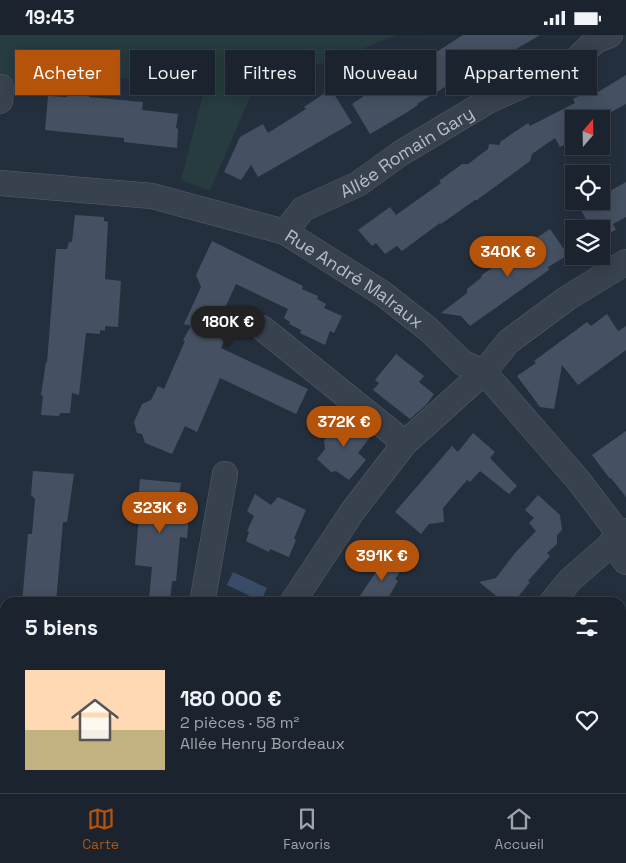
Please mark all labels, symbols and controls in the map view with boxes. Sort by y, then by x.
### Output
text: 19:43 [25,5,75,30]
chip: Acheter [15,50,120,95]
chip: Louer [130,50,215,95]
chip: Filtres [225,50,315,95]
chip: Nouveau [325,50,436,95]
chip: Appartement [446,50,597,95]
street label: Allée Romain Gary [336,101,478,202]
north arrow [565,110,610,155]
map controls [565,110,610,265]
button: locate [565,165,610,210]
button: layers [565,220,610,265]
street label: Rue André Malraux [281,224,428,333]
pin: 340K € [467,235,549,278]
text: 340K € [480,241,536,262]
pin: 180K € [187,305,269,348]
text: 180K € [202,311,254,332]
pin: 372K € [303,405,385,448]
text: 372K € [318,411,370,432]
pin: 323K € [119,491,201,534]
text: 323K € [133,497,187,518]
pin: 391K € [341,539,423,582]
text: 391K € [356,545,408,566]
icon: filters [573,613,601,641]
text: 5 biens [25,614,98,641]
text: 180 000 € [180,685,281,712]
icon: home [65,690,125,750]
icon: heart [573,706,601,734]
text: 2 pièces · 58 m² [180,712,299,733]
text: Allée Henry Bordeaux [180,733,345,754]
tab: Carte [82,805,119,853]
tab: Favoris [283,805,330,853]
tab: Accueil [495,805,544,853]

